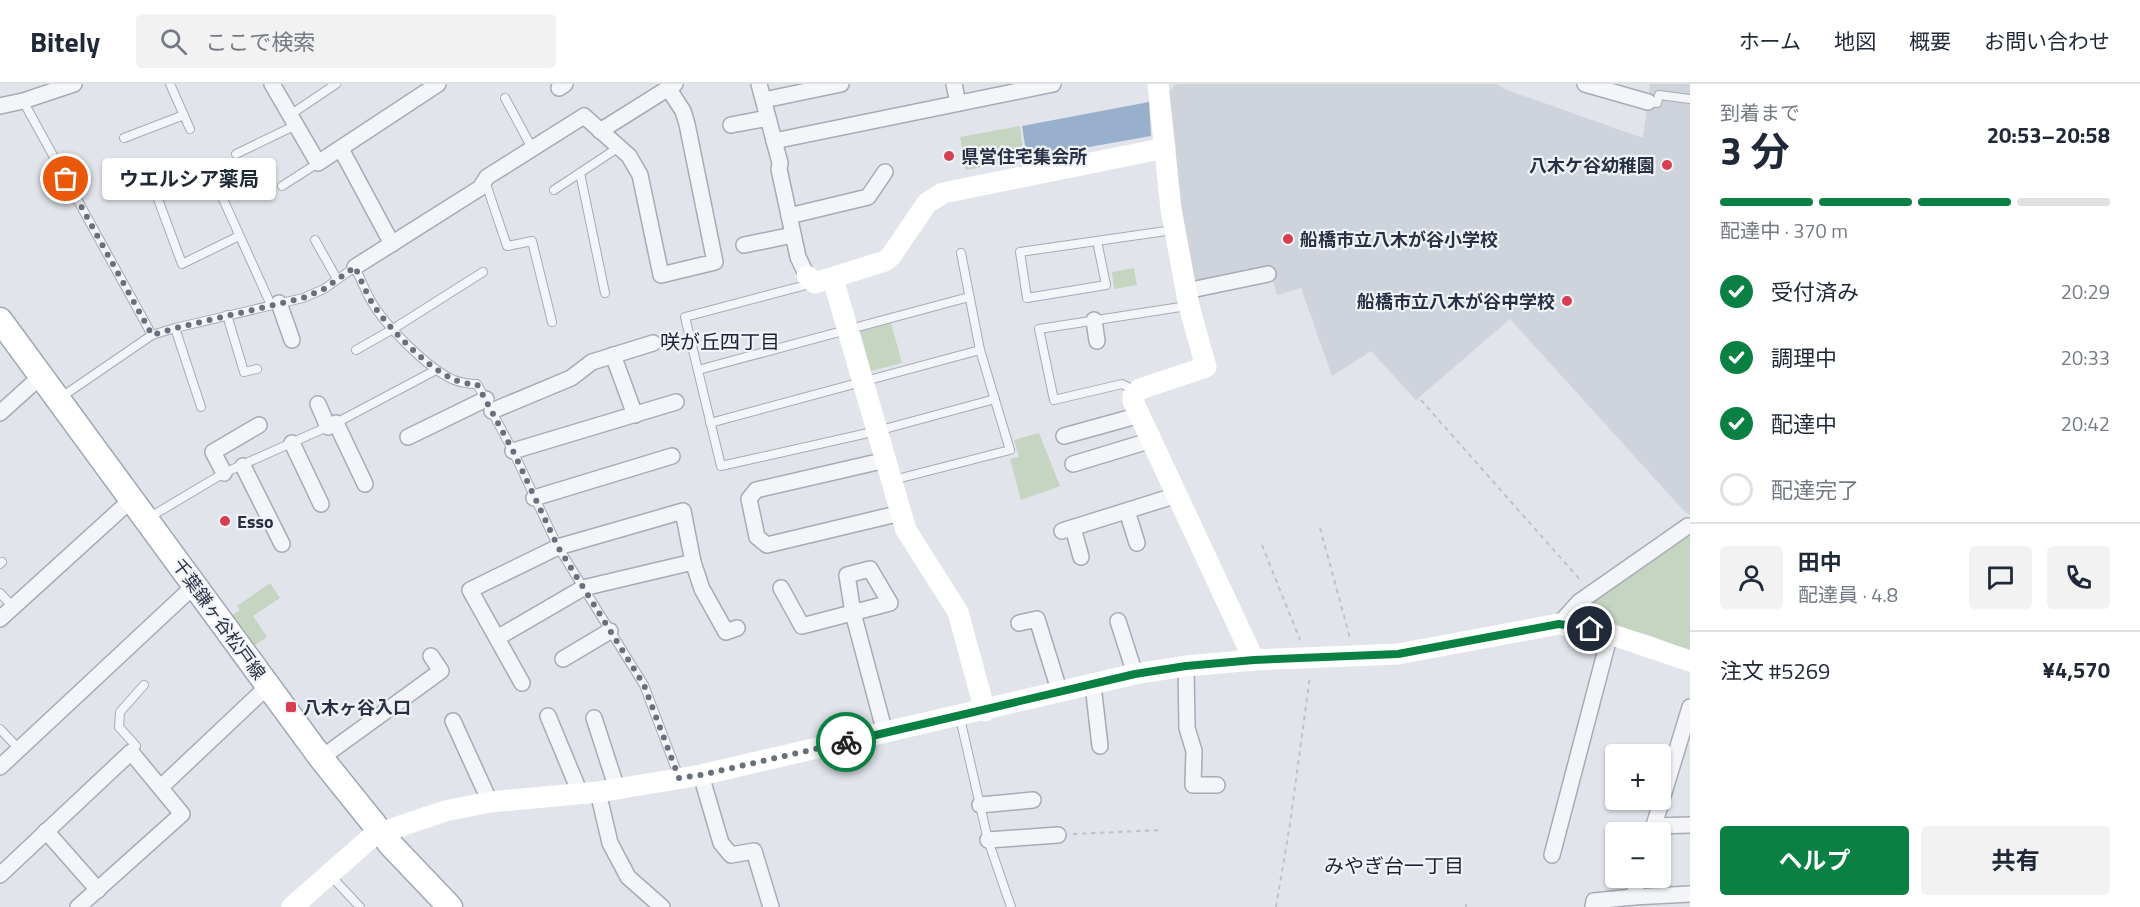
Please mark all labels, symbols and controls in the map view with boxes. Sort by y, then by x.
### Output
search box [136,14,556,68]
text: Bitely [30,20,100,63]
icon: search [157,25,190,58]
text: ここで検索 [205,25,315,59]
text: ホーム [1739,25,1801,57]
text: 地図 [1834,25,1876,57]
text: 概要 [1909,25,1951,57]
text: お問い合わせ [1984,25,2110,57]
text: 到着まで [1720,97,1800,128]
text: 20:53–20:58 [1987,118,2110,152]
text: 3 分 [1720,121,1789,180]
place label: 県営住宅集会所 [961,143,1087,170]
marker: 県営住宅集会所 [942,149,956,163]
place label: 八木ケ谷幼稚園 [1529,152,1655,179]
pin [40,153,91,204]
callout: ウエルシア薬局 [102,158,276,200]
marker: 八木ケ谷幼稚園 [1660,158,1674,172]
icon: bag [49,162,82,195]
text: ウエルシア薬局 [119,163,259,194]
text: 配達中 · 370 m [1720,215,1848,246]
place label: 船橋市立八木が谷小学校 [1300,226,1498,253]
marker: 船橋市立八木が谷小学校 [1281,232,1295,246]
icon: check [1720,275,1753,308]
text: 受付済み [1771,275,1859,309]
text: 20:29 [2061,276,2110,307]
place label: 船橋市立八木が谷中学校 [1357,288,1555,315]
marker: 船橋市立八木が谷中学校 [1560,294,1574,308]
district label: 咲が丘四丁目 [660,326,780,357]
icon: check [1720,341,1753,374]
text: 調理中 [1771,341,1837,375]
text: 20:33 [2061,342,2110,373]
icon: check [1720,407,1753,440]
text: 配達中 [1771,407,1837,441]
text: 20:42 [2061,408,2110,439]
text: 配達完了 [1771,473,1859,507]
place label: Esso [237,508,274,535]
marker: Esso [218,514,232,528]
text: 田中 [1798,545,1842,579]
button: person [1720,546,1783,609]
button: chat [1969,546,2032,609]
button: phone [2047,546,2110,609]
street label: 千葉鎌ヶ谷松戸線 [166,553,272,685]
text: 配達員 · 4.8 [1798,579,1898,610]
pin [1564,603,1615,654]
icon: home [1573,612,1606,645]
text: ¥4,570 [2043,653,2110,687]
text: 注文 #5269 [1720,654,1830,688]
place label: 八木ヶ谷入口 [303,694,411,721]
marker: 八木ヶ谷入口 [284,700,298,714]
courier [816,712,876,772]
icon: bike [830,726,863,759]
map controls [1605,744,1671,888]
button: + [1605,744,1671,810]
button: − [1605,822,1671,888]
button: ヘルプ [1720,826,1909,895]
button: 共有 [1921,826,2110,895]
district label: みやぎ台一丁目 [1324,850,1464,881]

